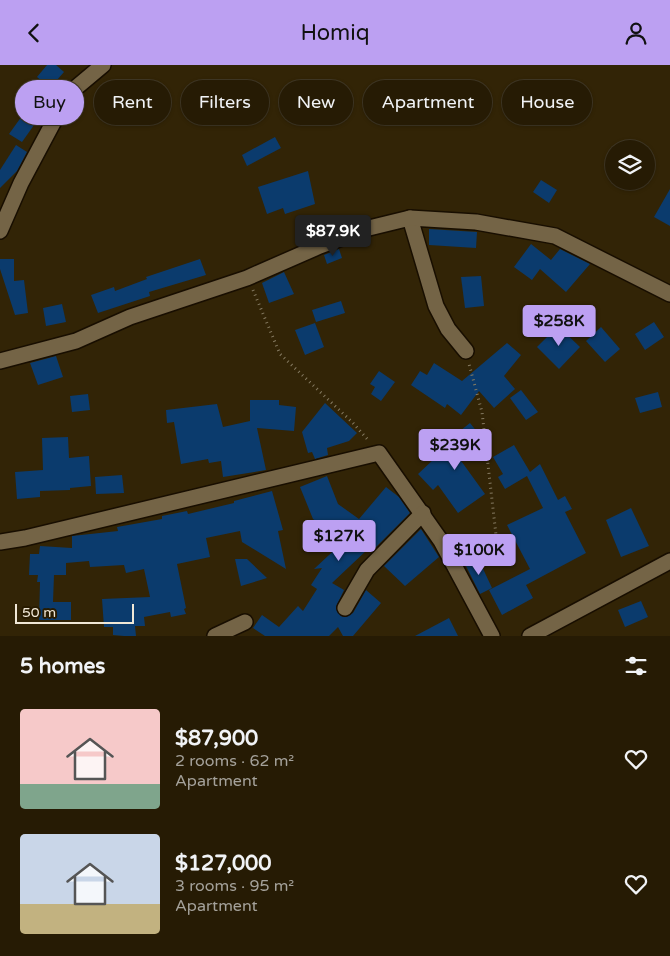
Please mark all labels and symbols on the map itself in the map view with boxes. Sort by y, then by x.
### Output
pin: $87.9K [292,215,374,257]
pin: $258K [524,305,594,347]
pin: $239K [420,429,490,471]
pin: $127K [304,519,374,562]
pin: $100K [444,533,514,576]
scale bar [15,601,134,624]

